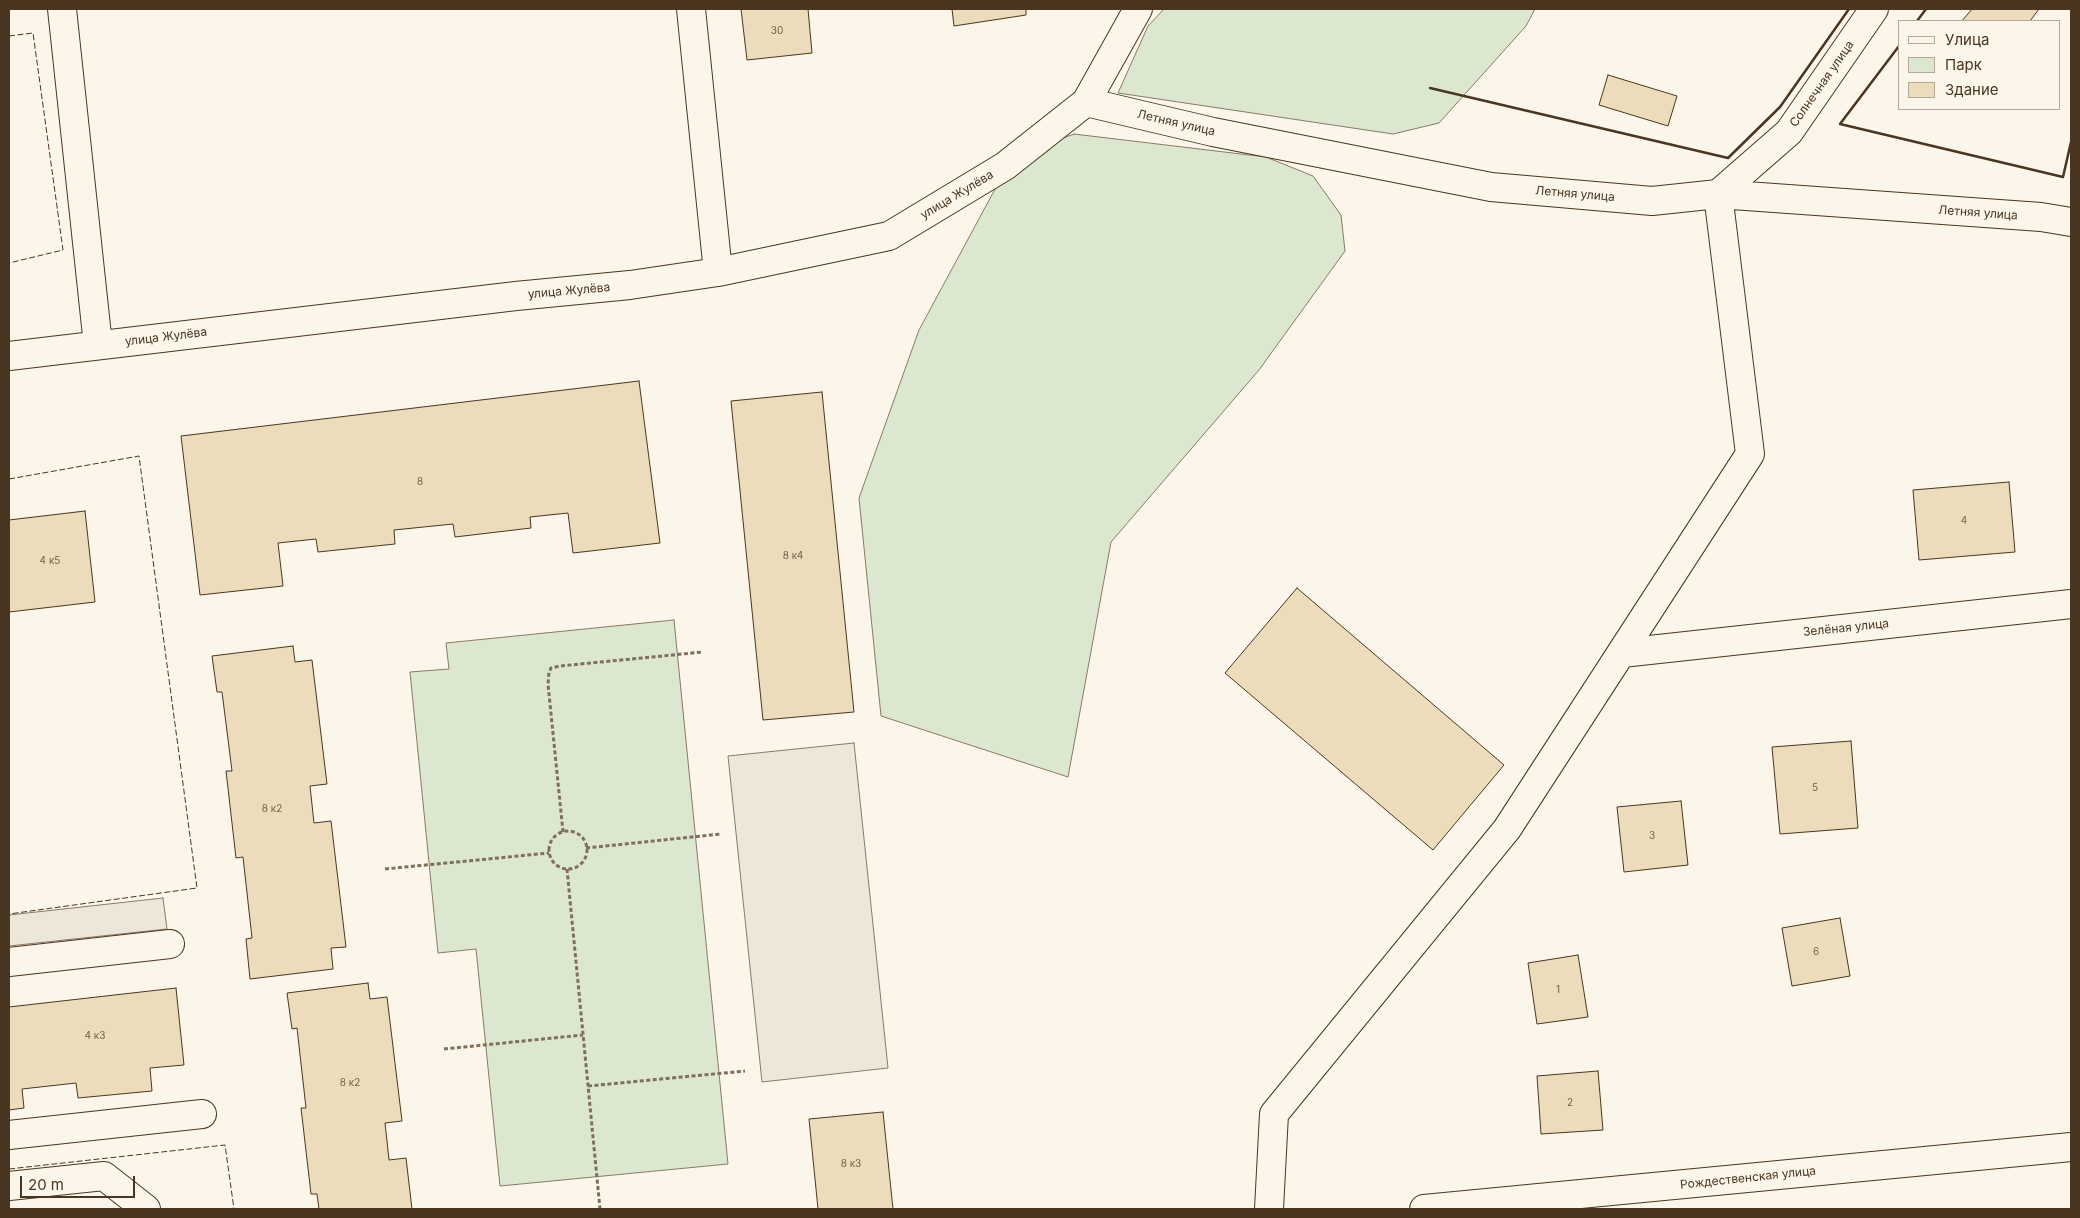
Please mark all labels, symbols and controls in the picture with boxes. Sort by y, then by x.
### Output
legend [1898,20,2060,110]
house number: 30 [771,25,783,37]
text: Улица [1945,30,1989,49]
street label: Солнечная улица [1787,38,1857,130]
text: Парк [1945,55,1982,74]
text: Здание [1945,80,1999,99]
street label: Летняя улица [1136,107,1216,139]
street label: улица Жулёва [918,168,996,222]
street label: Летняя улица [1535,183,1615,205]
street label: Летняя улица [1938,203,2018,223]
street label: улица Жулёва [527,280,611,302]
street label: улица Жулёва [124,325,208,349]
house number: 8 [417,476,423,488]
house number: 4 [1961,515,1967,527]
house number: 8 к4 [783,550,803,562]
house number: 4 к5 [40,555,60,567]
street label: Зелёная улица [1802,616,1890,640]
house number: 5 [1812,782,1818,794]
house number: 8 к2 [262,803,282,815]
house number: 3 [1649,830,1655,842]
house number: 6 [1813,946,1819,958]
house number: 1 [1556,984,1560,996]
house number: 4 к3 [85,1030,105,1042]
house number: 8 к2 [340,1077,360,1089]
house number: 2 [1567,1097,1573,1109]
house number: 8 к3 [841,1158,861,1170]
street label: Рождественская улица [1679,1164,1817,1192]
scale bar [22,1166,138,1198]
text: 20 m [28,1175,64,1194]

